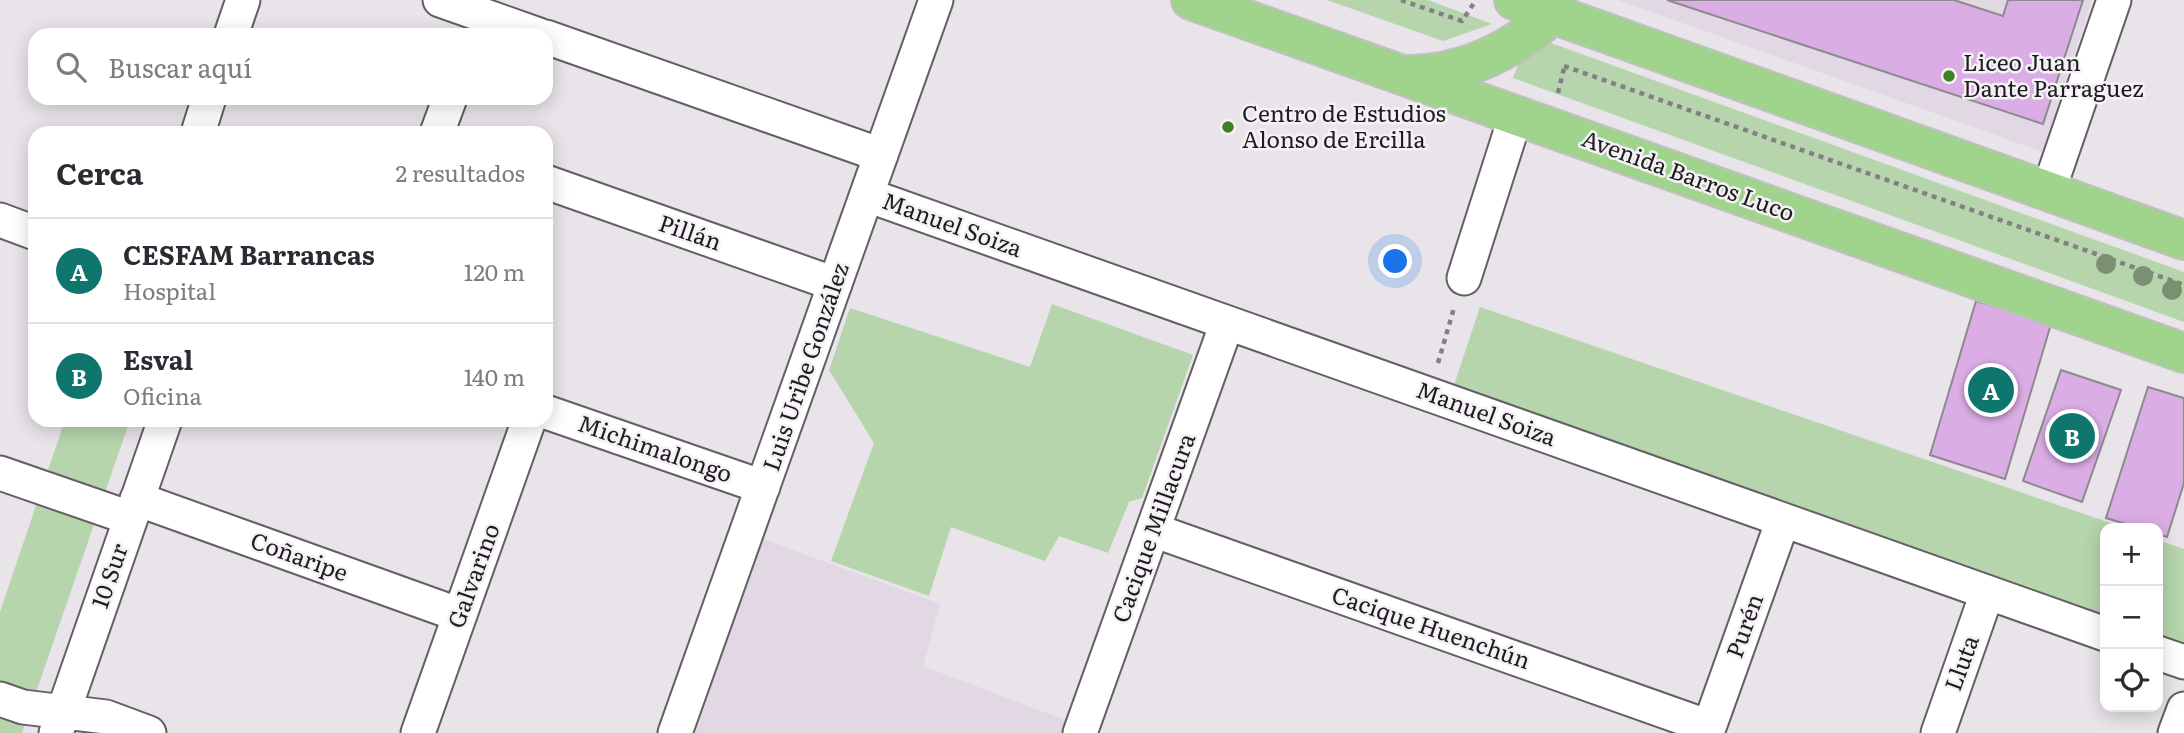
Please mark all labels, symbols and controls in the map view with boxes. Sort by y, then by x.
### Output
search box [28,28,553,105]
place label: Liceo Juan Dante Parraguez [1963,44,2144,104]
text: Buscar aquí [108,47,252,86]
icon: search [52,48,90,86]
marker: Liceo Juan Dante Parraguez [1941,68,1957,84]
place label: Centro de Estudios Alonso de Ercilla [1242,95,1446,155]
marker: Centro de Estudios Alonso de Ercilla [1220,119,1236,135]
street label: Avenida Barros Luco [1578,120,1800,228]
text: Cerca [56,150,143,194]
text: 2 resultados [395,155,525,189]
street label: Manuel Soiza [878,182,1028,264]
street label: Pillán [655,205,727,258]
text: CESFAM Barrancas [123,234,375,273]
your location [1378,244,1412,278]
text: A [70,254,88,288]
text: 120 m [464,254,525,288]
street label: Luis Uribe González [753,258,856,475]
text: Hospital [123,273,216,307]
text: Esval [123,339,193,378]
text: B [71,359,87,393]
text: 140 m [464,359,525,393]
pin: A [1968,364,2014,416]
street label: Manuel Soiza [1412,371,1562,453]
text: Oficina [123,378,202,412]
street label: Michimalongo [574,405,737,489]
pin: B [2049,410,2095,462]
street label: Cacique Millacura [1102,427,1202,627]
street label: Galvarino [437,518,507,632]
street label: Coñaripe [246,522,353,588]
map controls [2100,523,2163,712]
button: + [2100,523,2163,586]
street label: 10 Sur [81,538,135,612]
street label: Cacique Huenchún [1328,576,1535,676]
button: − [2100,586,2163,649]
street label: Purén [1716,588,1770,662]
street label: Lluta [1934,629,1986,695]
button: locate [2100,649,2163,712]

